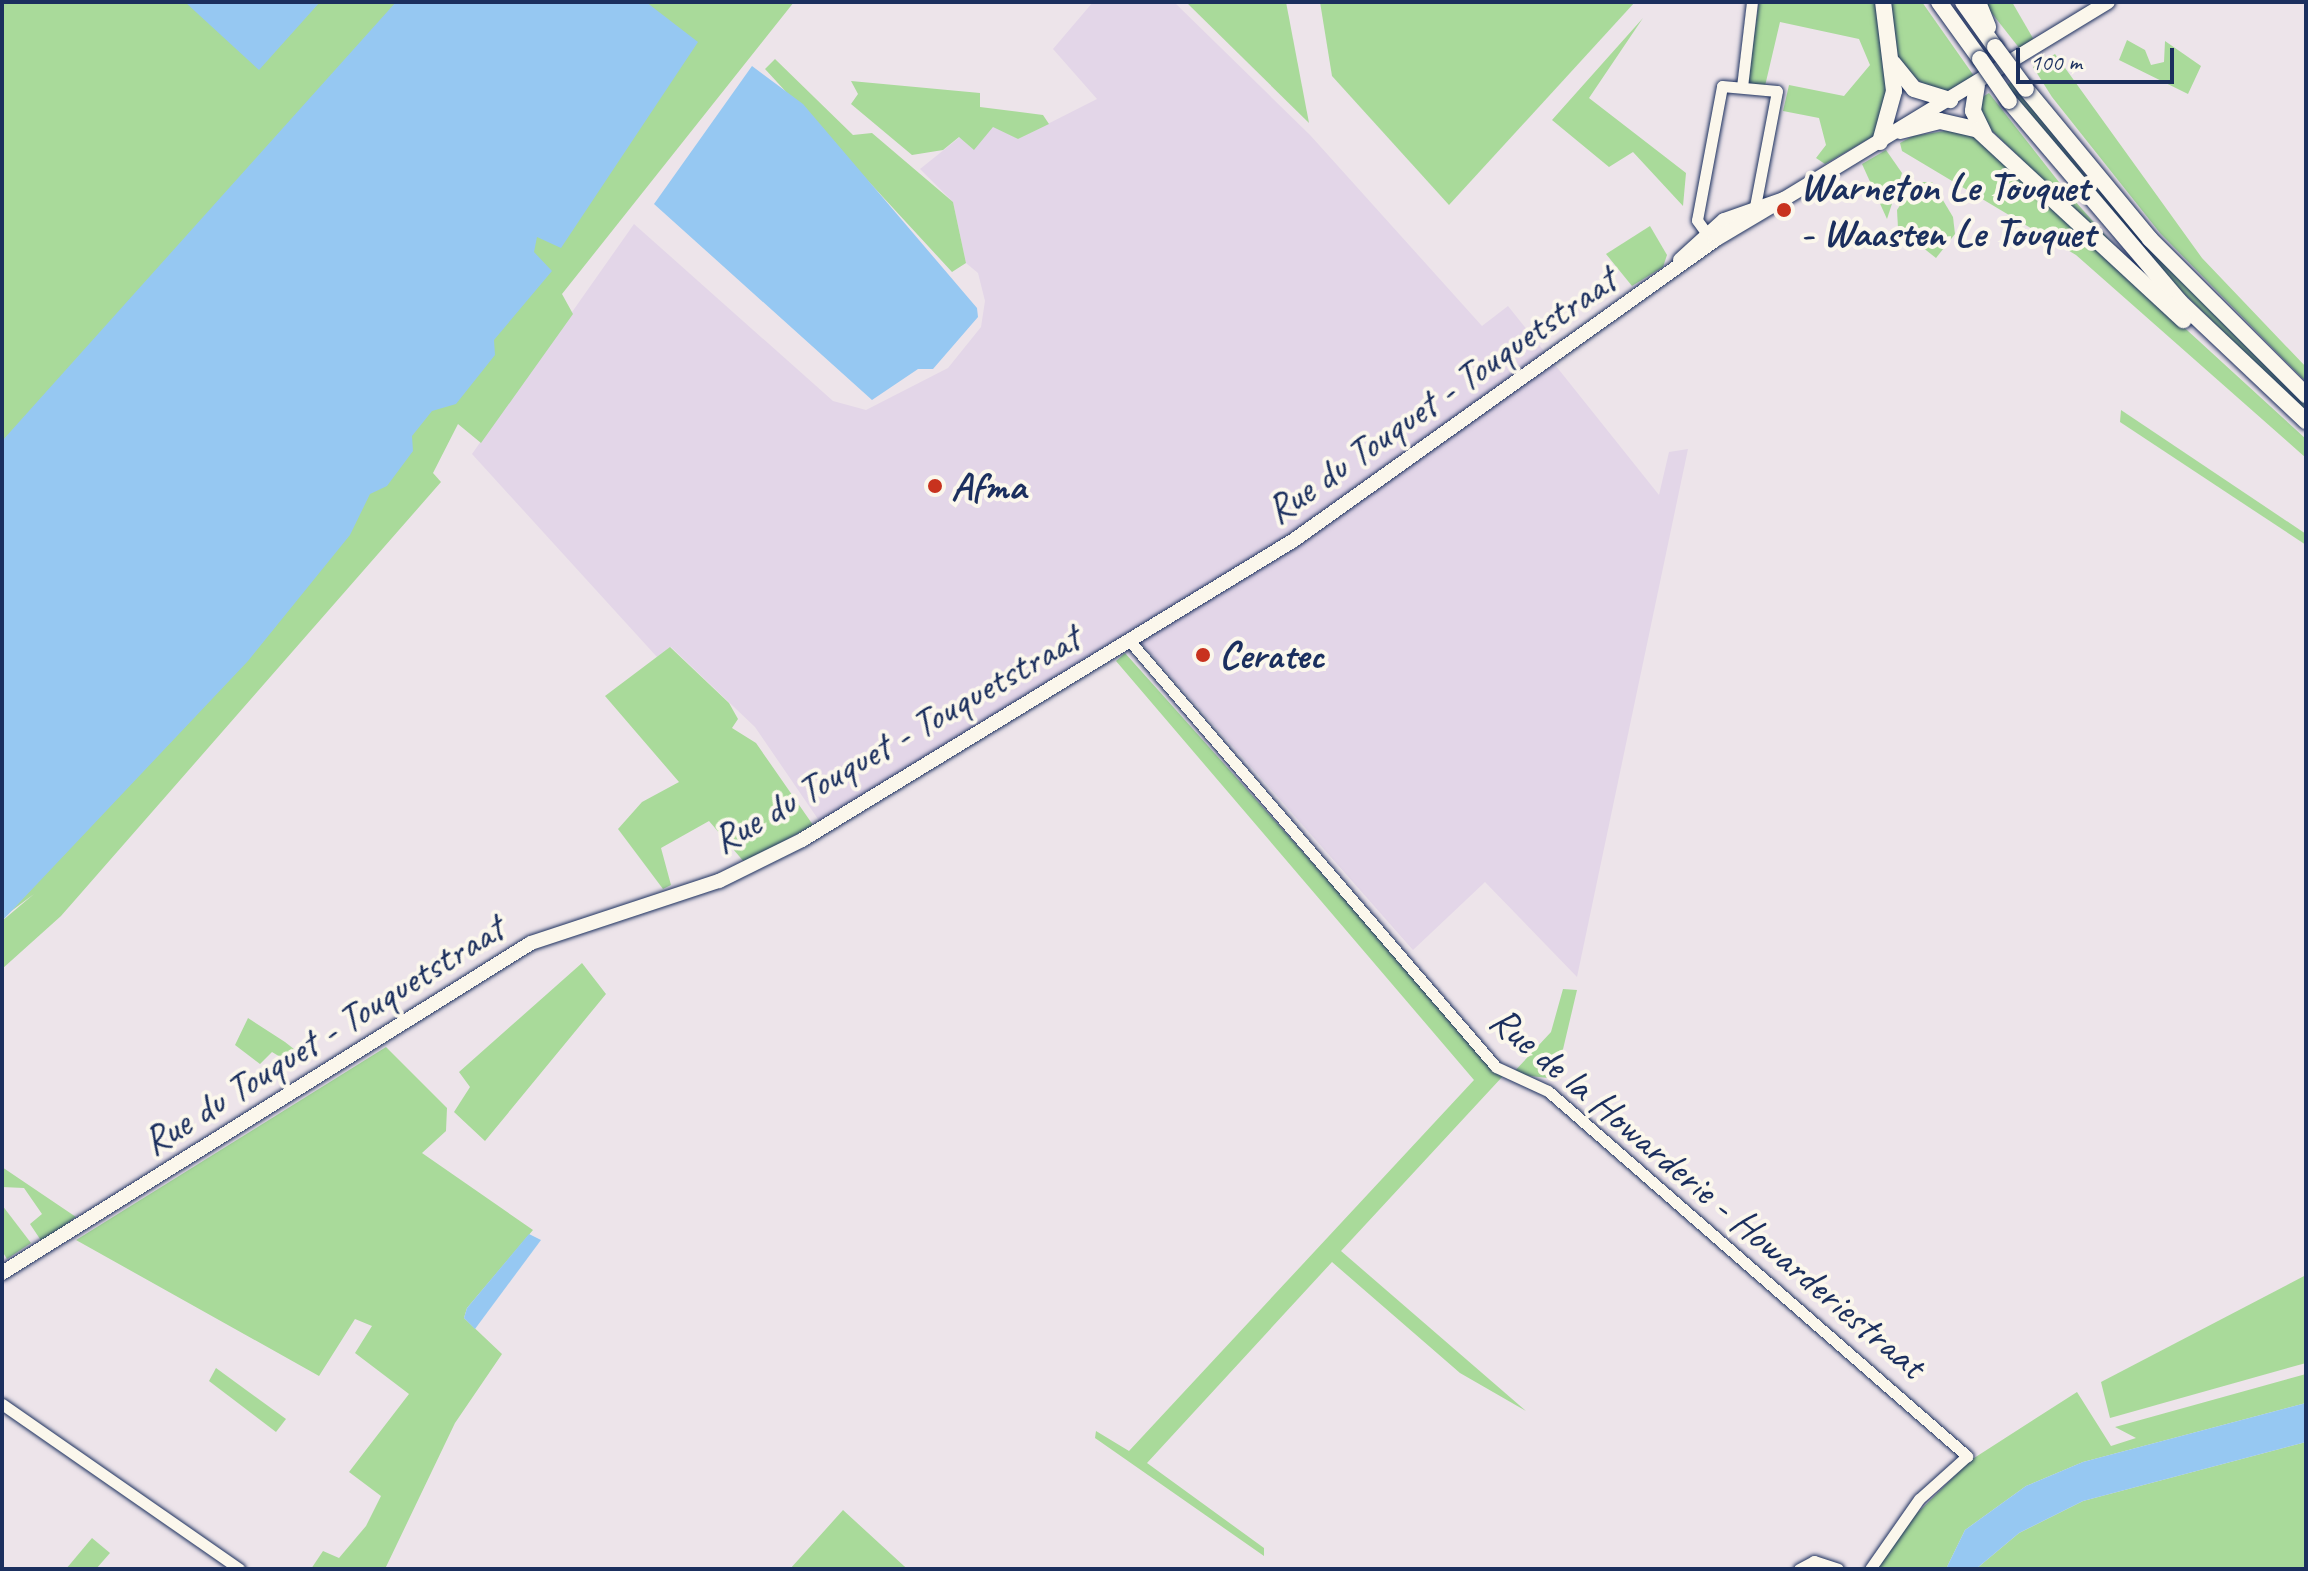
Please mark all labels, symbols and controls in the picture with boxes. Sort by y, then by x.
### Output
scale bar [2020,32,2178,82]
text: 100 m [2030,47,2082,77]
place label: Warneton Le Touquet - Waasten Le Touquet [1800,163,2095,257]
marker: Warneton Le Touquet - Waasten Le Touquet [1775,201,1793,219]
street label: Rue du Touquet - Touquetstraat [1257,256,1625,534]
place label: Afma [951,462,1026,510]
marker: Afma [926,477,944,495]
street label: Rue du Touquet - Touquetstraat [704,614,1088,864]
place label: Ceratec [1219,631,1324,679]
marker: Ceratec [1194,646,1212,664]
street label: Rue du Touquet - Touquetstraat [134,904,512,1166]
street label: Rue de la Howarderie - Howarderiestraat [1481,996,1935,1388]

